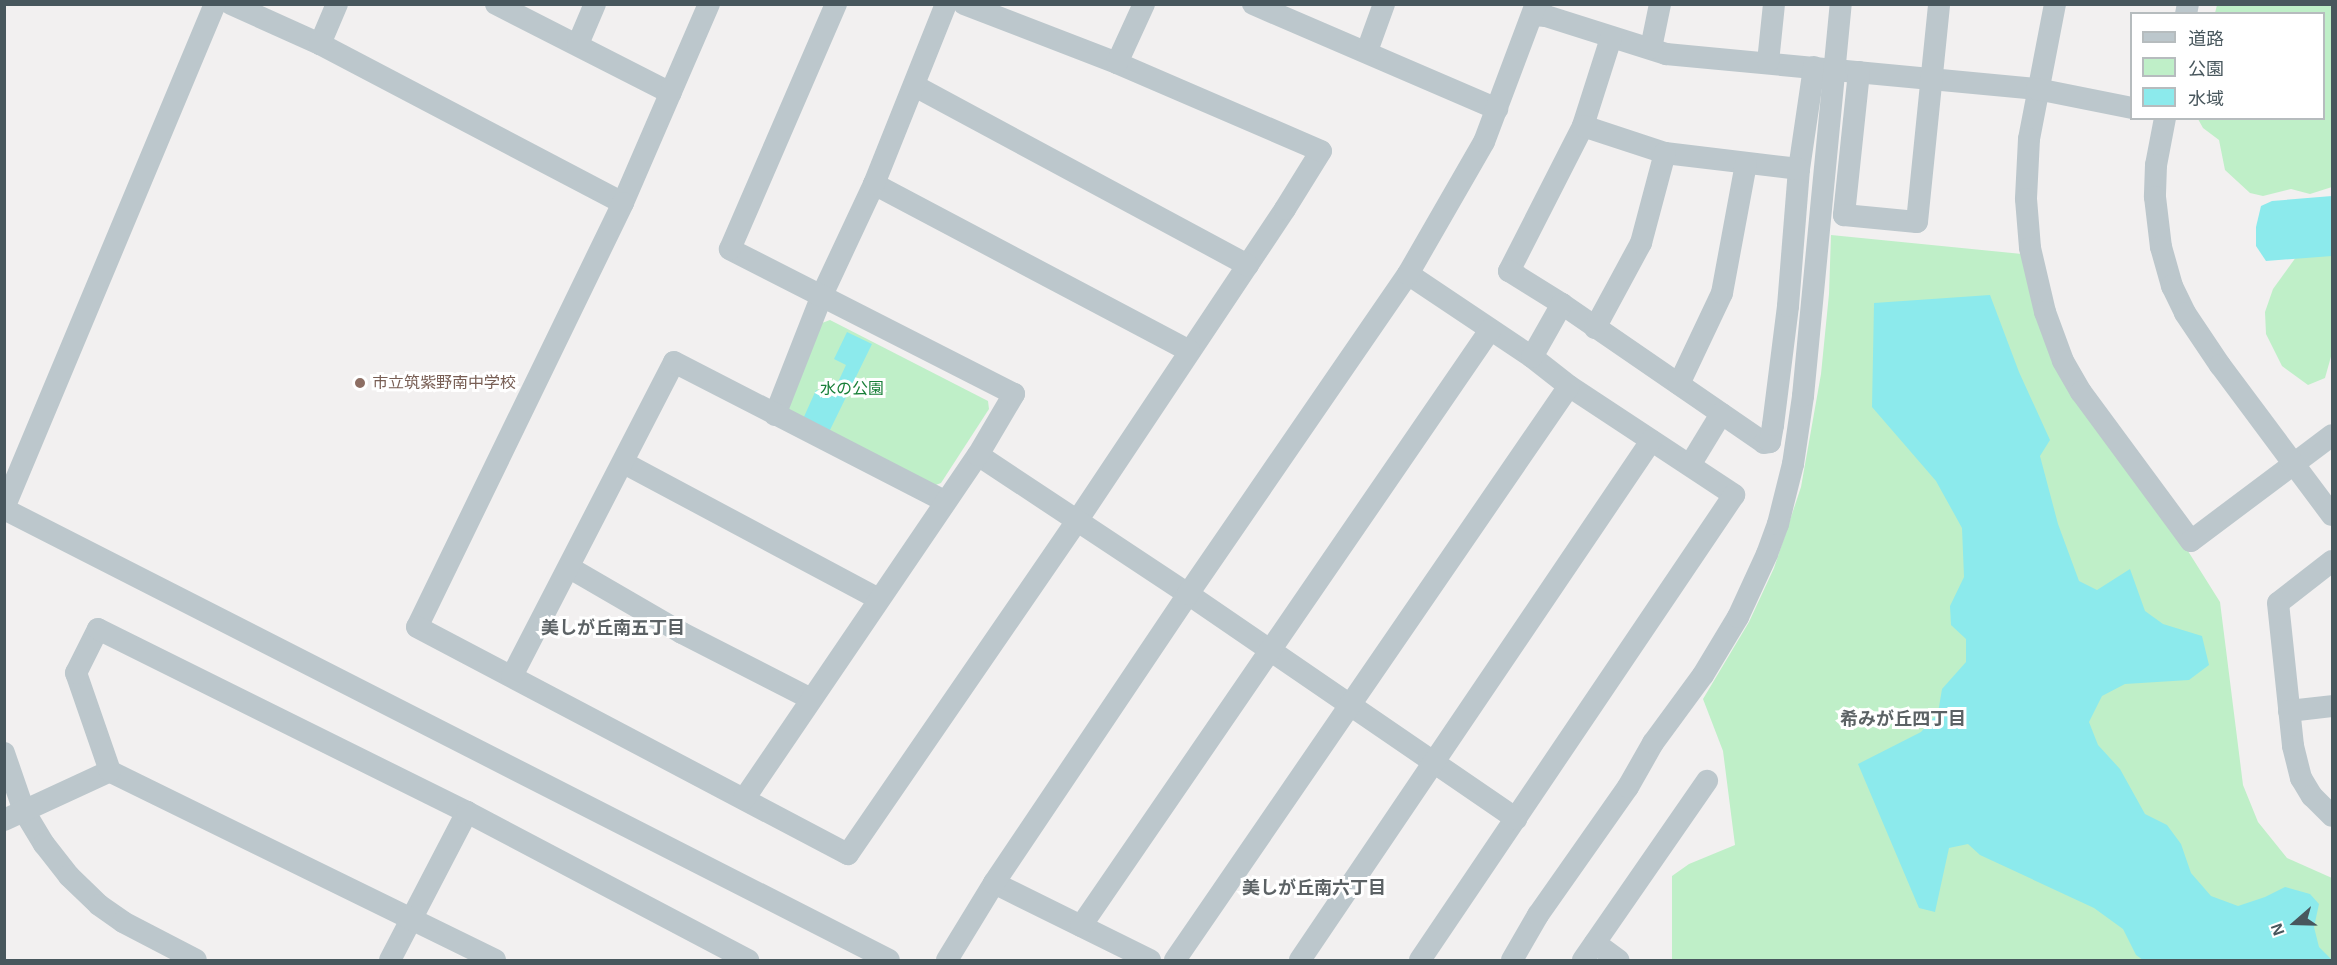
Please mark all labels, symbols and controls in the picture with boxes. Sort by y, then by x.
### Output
legend [2130,12,2325,120]
text: 道路 [2188,29,2224,49]
text: 公園 [2188,59,2224,79]
text: 水域 [2188,89,2224,109]
place label: 市立筑紫野南中学校 [372,373,516,393]
marker: 市立筑紫野南中学校 [353,376,367,390]
park label: 水の公園 [820,379,884,399]
district label: 美しが丘南五丁目 [541,617,685,639]
district label: 希みが丘四丁目 [1840,708,1966,730]
district label: 美しが丘南六丁目 [1242,877,1386,899]
north arrow [2265,893,2325,953]
text: N [2268,921,2288,938]

